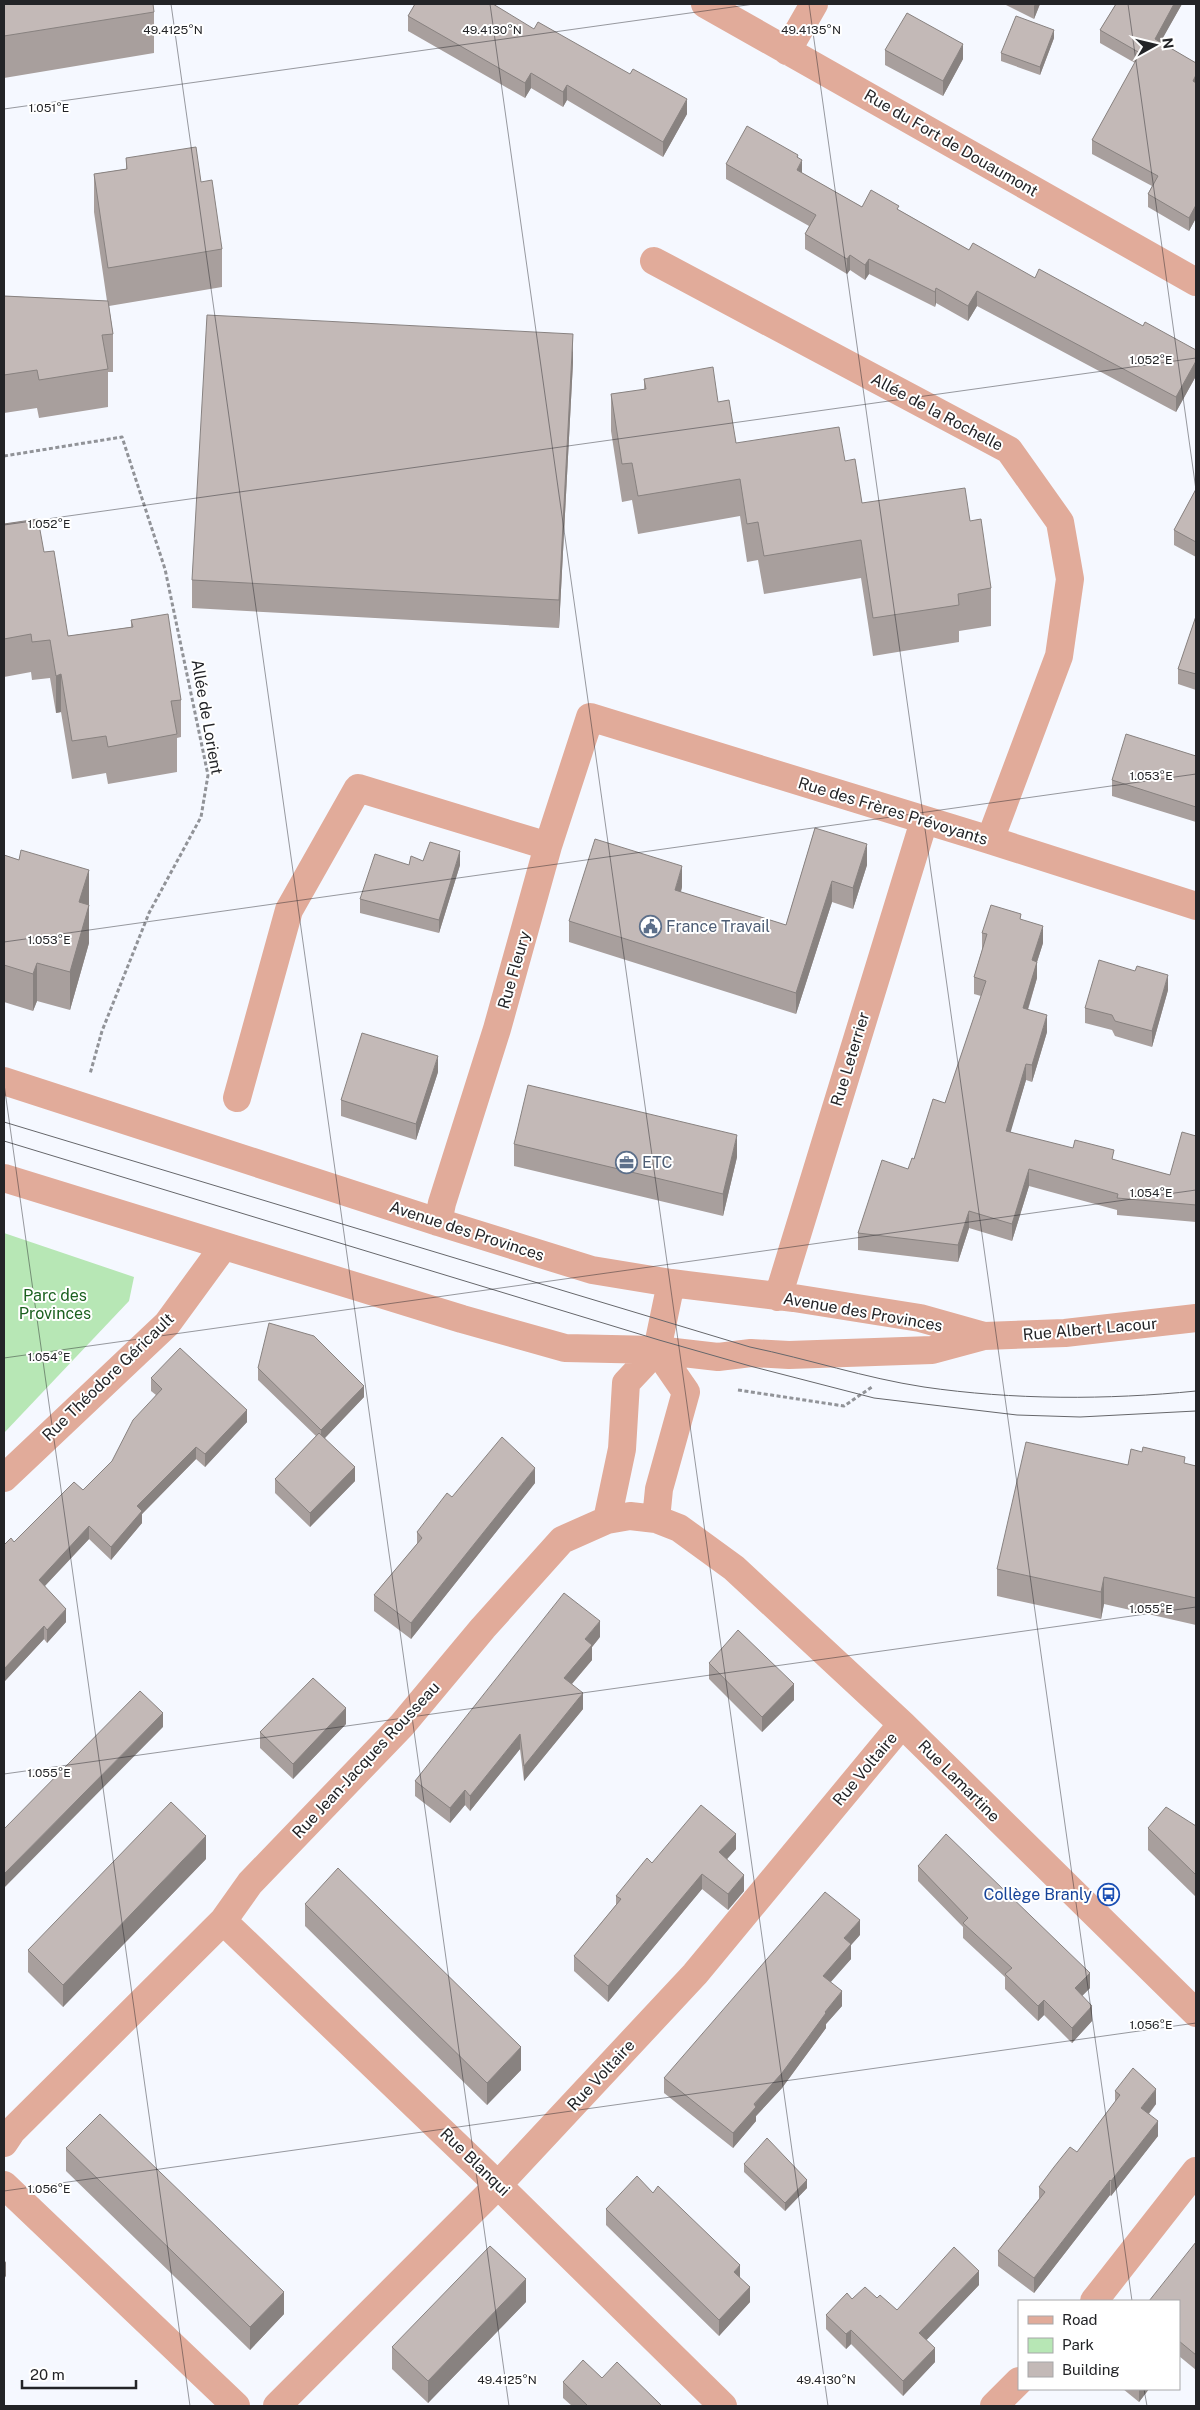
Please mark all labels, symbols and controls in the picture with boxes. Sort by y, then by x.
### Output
north arrow [1130,20,1180,70]
text: 49.4125°N [143,23,203,37]
text: 49.4130°N [462,23,522,37]
text: 49.4135°N [781,23,841,37]
text: N [1159,37,1177,50]
street label: Rue du Fort de Douaumont [861,85,1041,201]
text: 1.051°E [29,101,69,115]
text: 1.052°E [1130,353,1172,367]
street label: Allée de la Rochelle [868,369,1006,455]
text: 1.052°E [28,517,70,531]
street label: Allée de Lorient [187,658,227,776]
text: 1.053°E [1129,769,1173,783]
street label: Rue des Frères Prévoyants [796,773,990,849]
public building icon: France Travail [638,914,662,938]
place label: France Travail [666,917,770,936]
street label: Rue Fleury [494,928,534,1011]
text: 1.053°E [27,933,71,947]
street label: Rue Leterrier [827,1010,873,1108]
office icon: ETC [614,1150,638,1174]
place label: ETC [642,1153,673,1172]
text: 1.054°E [1129,1186,1173,1200]
street label: Avenue des Provinces [387,1197,547,1265]
park label: Parc des Provinces [19,1286,91,1323]
street label: Avenue des Provinces [782,1289,944,1335]
street label: Rue Théodore Géricault [38,1309,178,1445]
street label: Rue Albert Lacour [1022,1314,1158,1344]
text: 1.054°E [27,1350,71,1364]
text: 1.055°E [1129,1602,1173,1616]
street label: Rue Jean-Jacques Rousseau [288,1678,444,1842]
street label: Rue Voltaire [829,1728,901,1810]
street label: Rue Lamartine [914,1736,1004,1826]
text: 1.055°E [27,1766,71,1780]
bus stop icon: Collège Branly [1096,1882,1120,1906]
place label: Collège Branly [983,1885,1092,1904]
text: 1.056°E [1129,2018,1173,2032]
street label: Rue Voltaire [563,2036,639,2114]
street label: Rue Blanqui [436,2124,514,2200]
text: 1.056°E [27,2182,71,2196]
legend [1018,2300,1180,2390]
text: Road [1062,2311,1098,2328]
text: Park [1062,2336,1094,2353]
scale bar [22,2358,136,2390]
text: Building [1062,2361,1120,2378]
text: 20 m [30,2366,65,2383]
text: 49.4125°N [477,2373,537,2387]
text: 49.4130°N [796,2373,856,2387]

